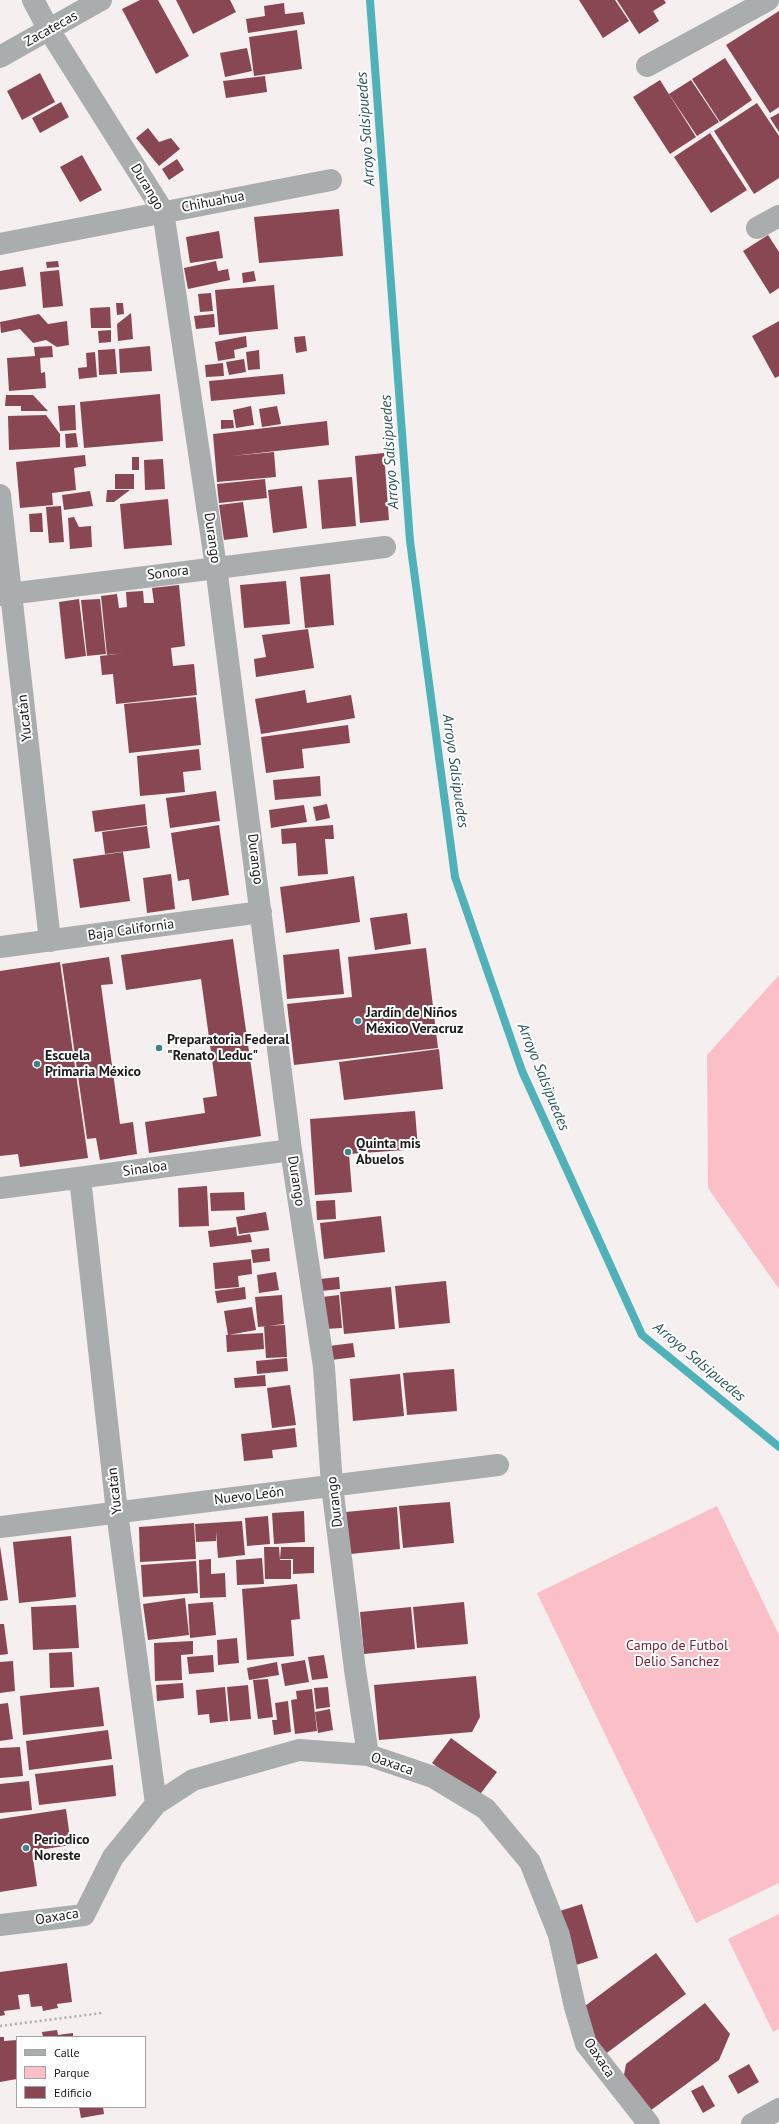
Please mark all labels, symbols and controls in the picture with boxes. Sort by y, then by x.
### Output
street label: Zacatecas [21,8,81,50]
water label: Arroyo Salsipuedes [353,71,379,187]
street label: Durango [127,161,167,213]
street label: Chihuahua [180,188,246,216]
water label: Arroyo Salsipuedes [377,394,403,510]
street label: Durango [200,512,224,564]
street label: Sonora [146,562,190,584]
street label: Yucatán [14,694,36,742]
water label: Arroyo Salsipuedes [438,713,472,829]
street label: Durango [244,833,266,885]
street label: Baja California [87,916,175,944]
place label: Jardín de Niños México Veracruz [366,1005,463,1038]
marker: Jardín de Niños México Veracruz [353,1016,363,1026]
water label: Arroyo Salsipuedes [513,1020,573,1134]
place label: Preparatoria Federal "Renato Leduc" [167,1032,289,1064]
marker: Preparatoria Federal "Renato Leduc" [154,1043,164,1053]
place label: Escuela Primaria México [45,1048,141,1080]
marker: Escuela Primaria México [32,1059,42,1069]
place label: Quinta mis Abuelos [356,1136,421,1168]
marker: Quinta mis Abuelos [343,1147,353,1157]
street label: Durango [284,1154,308,1208]
street label: Sinaloa [122,1158,168,1180]
water label: Arroyo Salsipuedes [649,1318,749,1406]
street label: Yucatán [104,1467,126,1515]
street label: Durango [324,1476,346,1528]
street label: Nuevo León [213,1483,285,1509]
park label: Campo de Futbol Delio Sanchez [626,1638,728,1670]
street label: Oaxaca [368,1749,416,1779]
place label: Periodico Noreste [34,1832,89,1864]
marker: Periodico Noreste [21,1843,31,1853]
street label: Oaxaca [34,1905,80,1929]
street label: Oaxaca [580,2035,618,2081]
legend [16,2036,146,2108]
text: Calle [54,2045,80,2060]
text: Parque [54,2065,89,2080]
text: Edificio [54,2085,92,2100]

